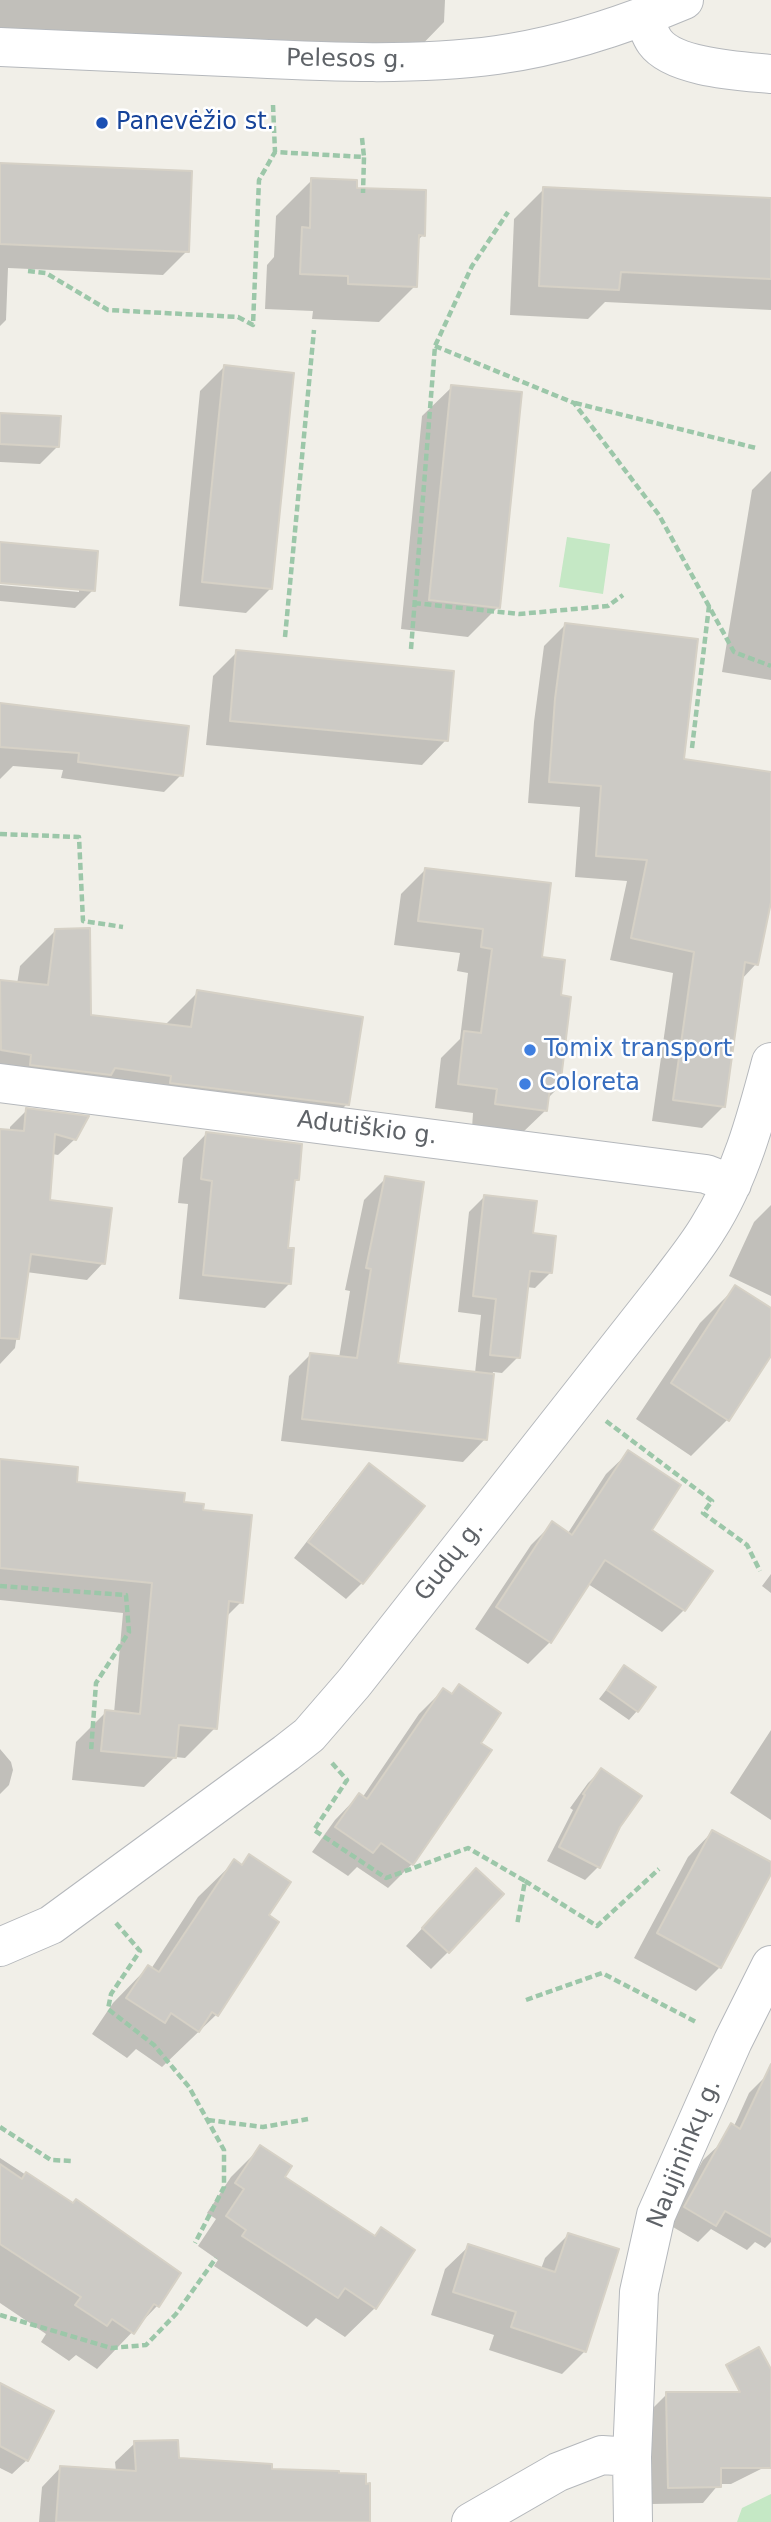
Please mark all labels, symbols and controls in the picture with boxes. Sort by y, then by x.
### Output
street label: Pelesos g. [286,45,406,75]
place label: Panevėžio st. [116,109,274,137]
marker: Panevėžio st. [94,115,110,131]
place label: Tomix transport [544,1036,732,1064]
marker: Tomix transport [522,1042,538,1058]
place label: Coloreta [539,1070,640,1098]
marker: Coloreta [517,1076,533,1092]
street label: Adutiškio g. [295,1106,439,1152]
street label: Gudų g. [409,1515,491,1607]
street label: Naujininkų g. [642,2075,728,2233]

